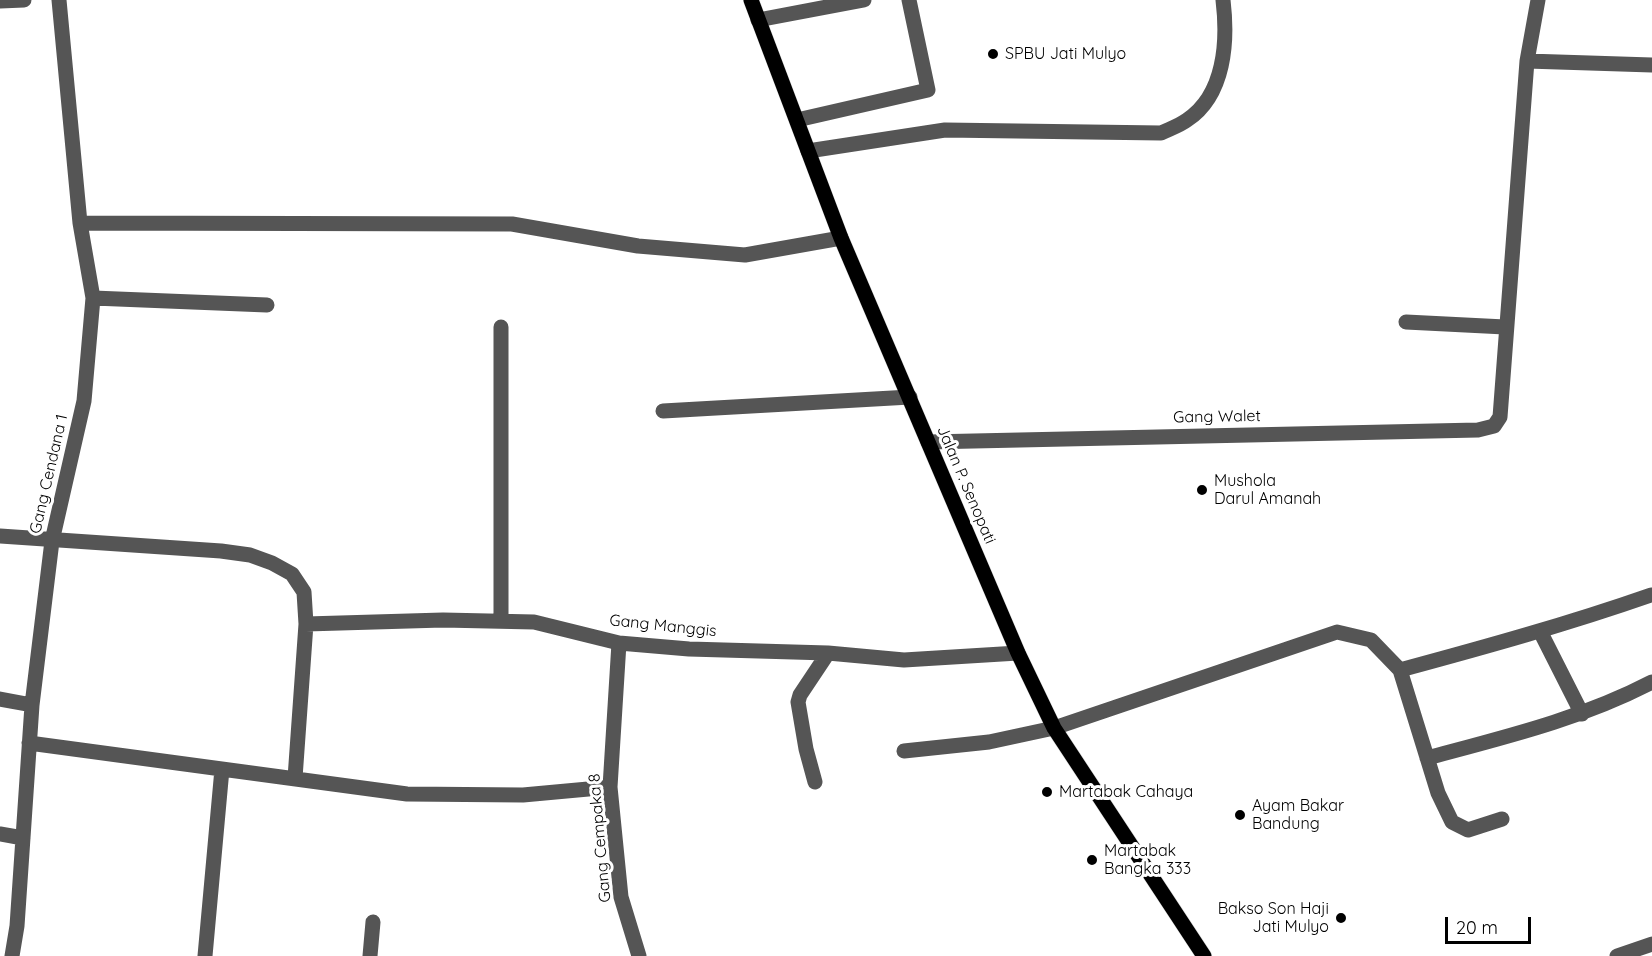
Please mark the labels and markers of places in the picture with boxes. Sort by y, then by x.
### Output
place label: SPBU Jati Mulyo [1005,44,1126,64]
marker: SPBU Jati Mulyo [986,47,1000,61]
place label: Mushola Darul Amanah [1214,471,1321,509]
marker: Mushola Darul Amanah [1195,483,1209,497]
place label: Martabak Cahaya [1059,782,1193,802]
marker: Martabak Cahaya [1040,785,1054,799]
place label: Ayam Bakar Bandung [1252,796,1344,834]
marker: Ayam Bakar Bandung [1233,808,1247,822]
place label: Martabak Bangka 333 [1104,841,1191,879]
marker: Martabak Bangka 333 [1085,853,1099,867]
place label: Bakso Son Haji Jati Mulyo [1218,899,1329,937]
marker: Bakso Son Haji Jati Mulyo [1334,911,1348,925]

